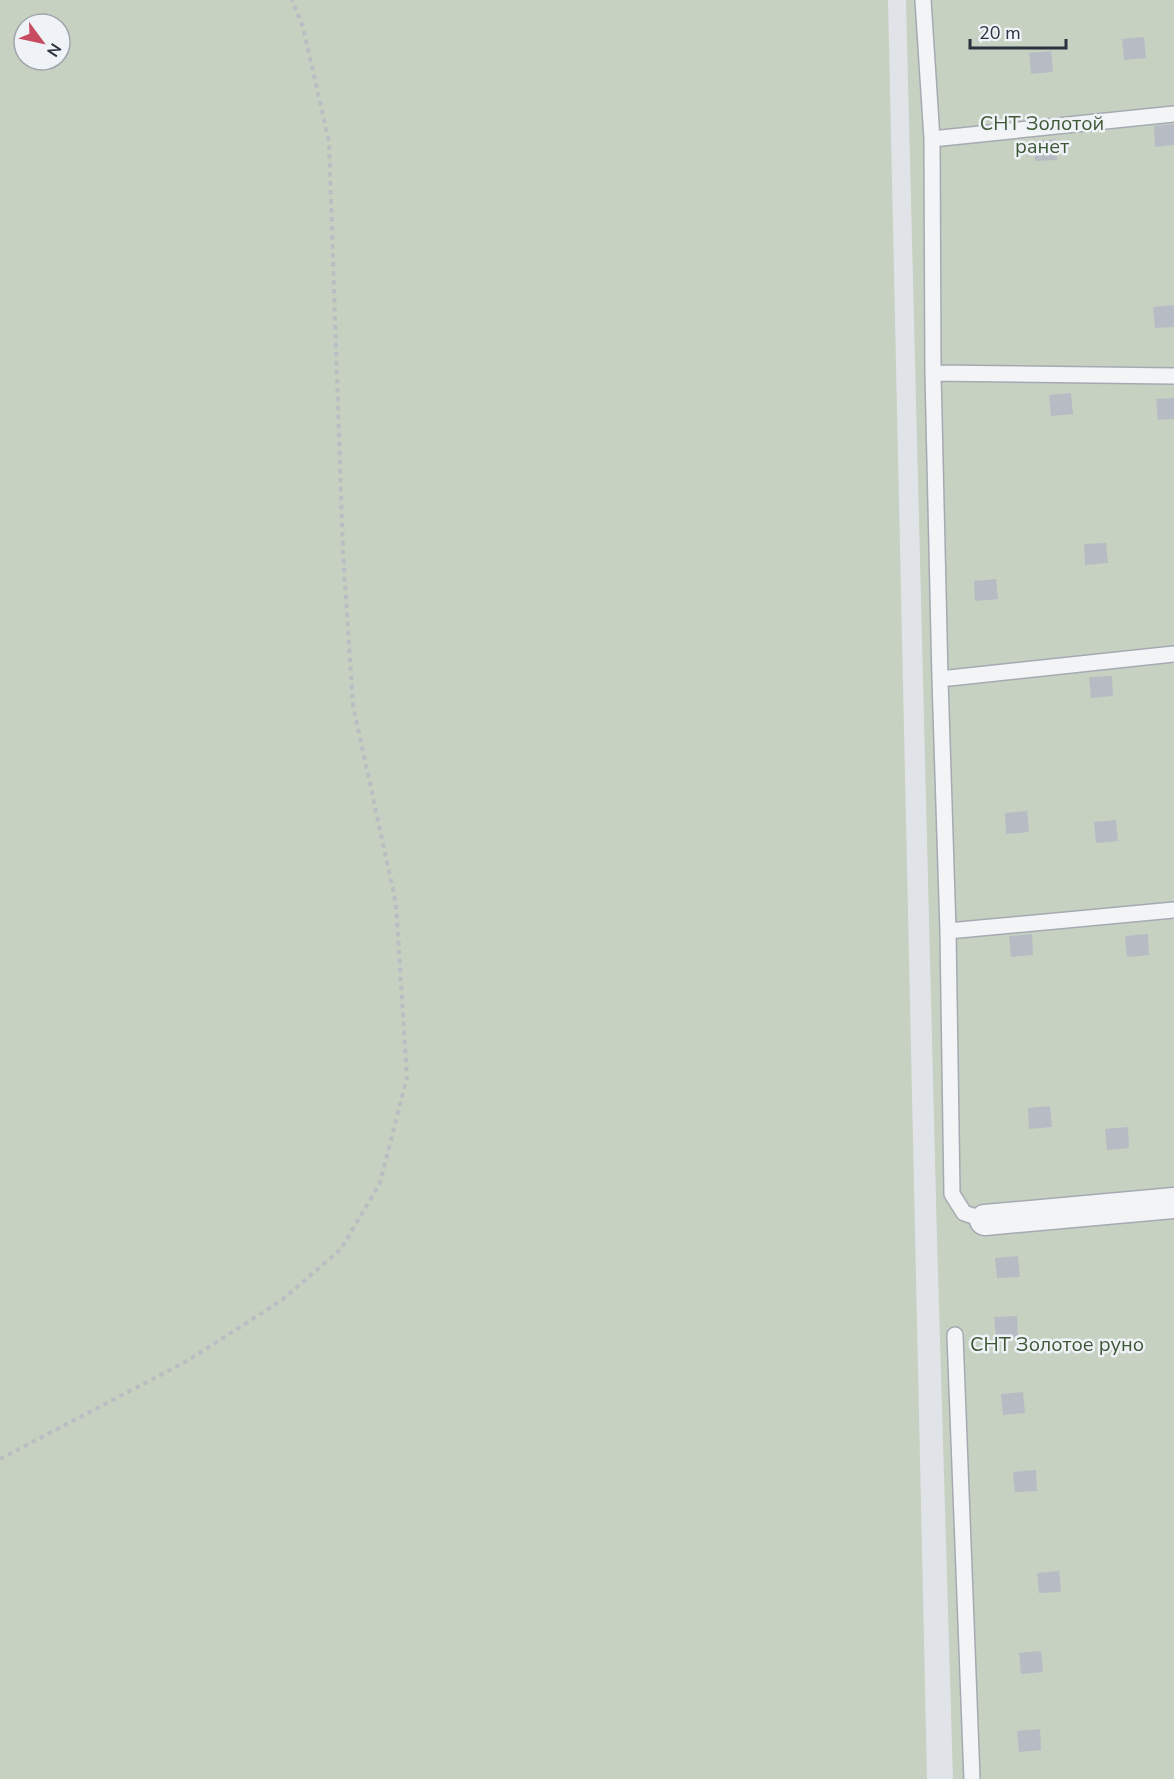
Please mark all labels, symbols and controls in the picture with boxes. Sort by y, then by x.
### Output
north arrow [12,12,72,72]
scale bar [970,12,1066,50]
text: 20 m [979,21,1021,45]
text: N [41,39,66,61]
park label: СНТ Золотой ранет [980,110,1104,160]
park label: СНТ Золотое руно [970,1331,1144,1358]

